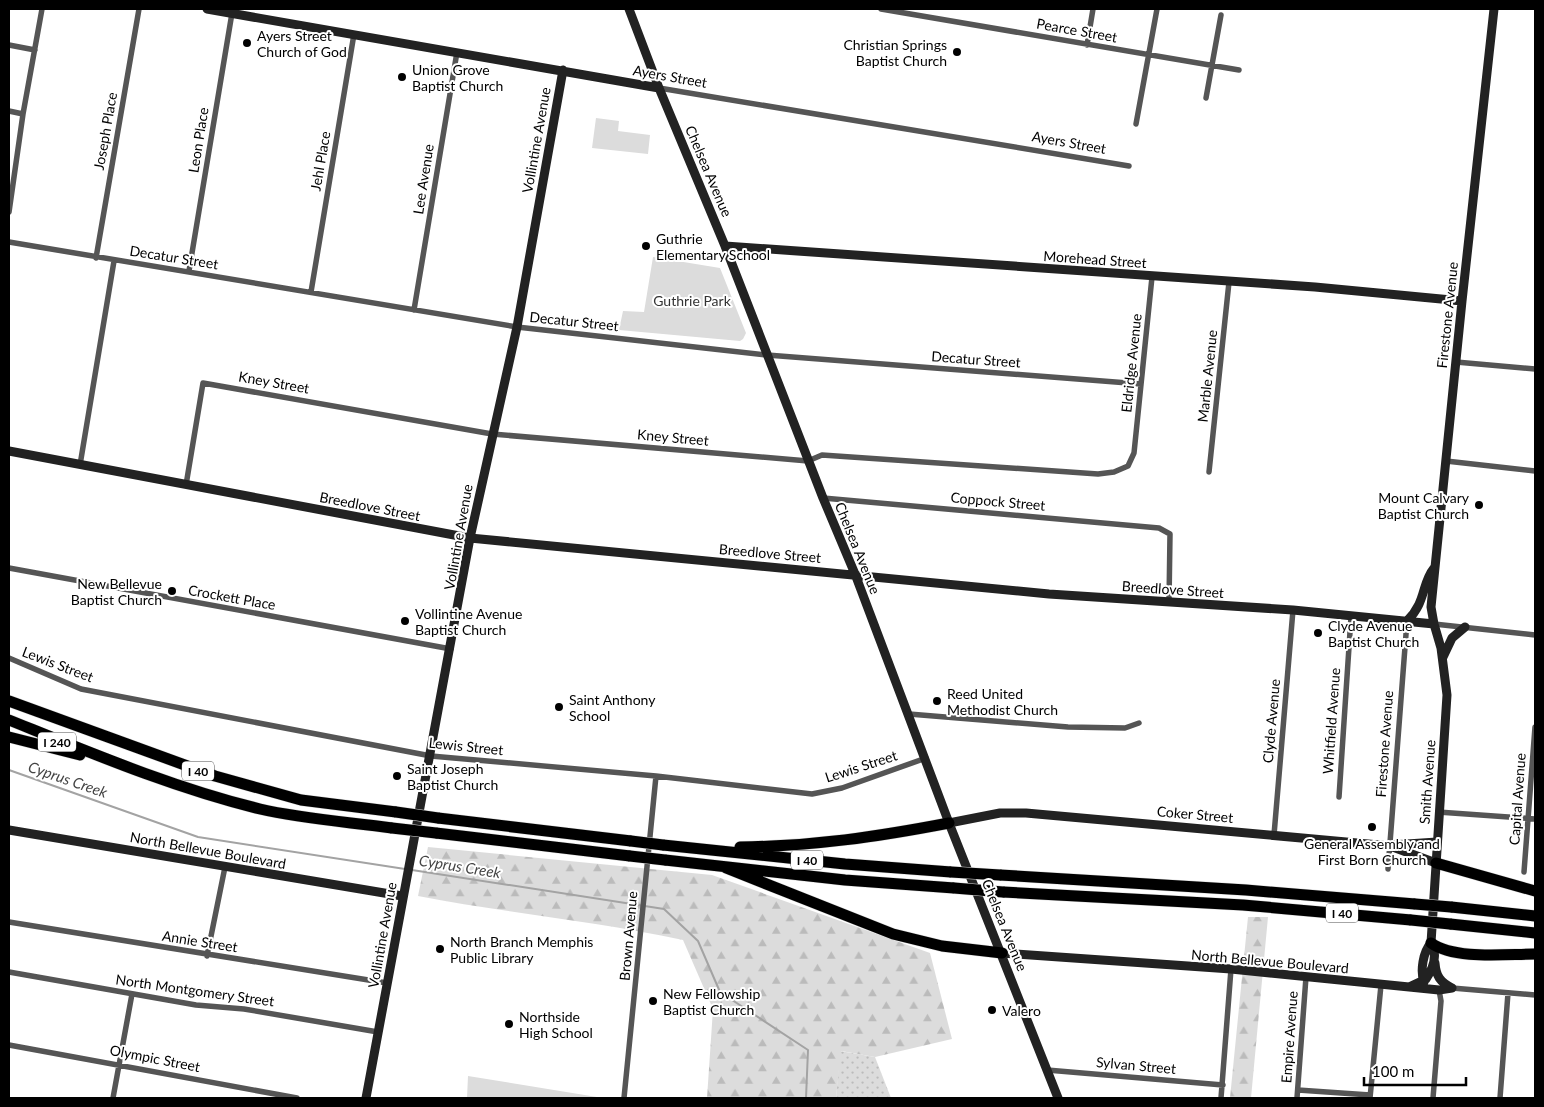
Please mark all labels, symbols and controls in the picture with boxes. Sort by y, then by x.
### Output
street label: Pearce Street [1035,15,1119,45]
place label: Ayers Street Church of God [257,27,347,60]
place label: Christian Springs Baptist Church [843,36,947,69]
marker: Ayers Street Church of God [241,37,253,49]
marker: Christian Springs Baptist Church [951,46,963,58]
place label: Union Grove Baptist Church [412,61,503,94]
street label: Ayers Street [632,61,708,91]
marker: Union Grove Baptist Church [396,71,408,83]
street label: Vollintine Avenue [518,86,554,194]
street label: Joseph Place [90,91,120,171]
street label: Leon Place [184,106,212,174]
street label: Chelsea Avenue [682,123,736,219]
street label: Ayers Street [1031,127,1107,157]
street label: Jehl Place [306,130,334,192]
street label: Lee Avenue [409,143,437,215]
place label: Guthrie Elementary School [656,230,770,263]
marker: Guthrie Elementary School [640,240,652,252]
street label: Decatur Street [128,242,220,272]
street label: Morehead Street [1043,247,1147,271]
street label: Firestone Avenue [1433,261,1461,369]
park label: Guthrie Park [653,292,732,309]
street label: Decatur Street [529,308,619,334]
street label: Eldridge Avenue [1117,313,1145,413]
street label: Marble Avenue [1194,329,1220,423]
street label: Decatur Street [931,347,1021,371]
street label: Kney Street [237,367,311,397]
street label: Kney Street [637,425,709,449]
street label: Vollintine Avenue [440,483,476,591]
street label: Breedlove Street [318,488,422,524]
street label: Coppock Street [950,488,1046,514]
place label: Mount Calvary Baptist Church [1378,489,1470,522]
marker: Mount Calvary Baptist Church [1473,499,1485,511]
street label: Chelsea Avenue [832,500,884,596]
street label: Breedlove Street [718,540,822,566]
place label: New Bellevue Baptist Church [71,575,162,608]
street label: Breedlove Street [1121,577,1225,601]
street label: Crockett Place [187,581,277,613]
marker: New Bellevue Baptist Church [166,585,178,597]
place label: Vollintine Avenue Baptist Church [415,605,522,638]
marker: Vollintine Avenue Baptist Church [399,615,411,627]
place label: Clyde Avenue Baptist Church [1328,617,1419,650]
marker: Clyde Avenue Baptist Church [1312,627,1324,639]
street label: Lewis Street [20,643,96,685]
street label: Whitfield Avenue [1319,667,1343,775]
street label: Clyde Avenue [1259,678,1283,764]
place label: Reed United Methodist Church [947,685,1058,718]
street label: Firestone Avenue [1372,690,1396,798]
place label: Saint Anthony School [569,691,656,724]
marker: Reed United Methodist Church [931,695,943,707]
marker: Saint Anthony School [553,701,565,713]
road number: I 240 [38,732,76,752]
street label: Lewis Street [428,734,504,758]
street label: Smith Avenue [1416,739,1438,825]
street label: Lewis Street [823,746,899,786]
street label: Capital Avenue [1505,752,1529,846]
water label: Cyprus Creek [26,757,111,801]
place label: Saint Joseph Baptist Church [407,760,498,793]
road number: I 40 [182,761,214,780]
marker: Saint Joseph Baptist Church [391,770,403,782]
street label: Coker Street [1156,802,1234,826]
marker: General Assembly and First Born Church [1366,821,1378,833]
street label: North Bellevue Boulevard [129,828,287,872]
place label: General Assembly and First Born Church [1304,835,1440,868]
road number: I 40 [791,850,823,870]
water label: Cyprus Creek [418,851,503,881]
street label: Chelsea Avenue [979,877,1031,973]
street label: Vollintine Avenue [364,881,400,989]
street label: Brown Avenue [616,891,640,981]
road number: I 40 [1326,904,1358,922]
street label: Annie Street [161,927,239,955]
place label: North Branch Memphis Public Library [450,933,593,966]
marker: North Branch Memphis Public Library [434,943,446,955]
street label: North Bellevue Boulevard [1191,946,1349,976]
street label: North Montgomery Street [115,970,275,1010]
place label: New Fellowship Baptist Church [663,985,760,1018]
street label: Empire Avenue [1277,990,1301,1084]
marker: New Fellowship Baptist Church [647,995,659,1007]
place label: Valero [1002,1002,1041,1019]
marker: Valero [986,1004,998,1016]
place label: Northside High School [519,1008,593,1041]
marker: Northside High School [503,1018,515,1030]
street label: Olympic Street [108,1041,202,1075]
street label: Sylvan Street [1095,1053,1177,1077]
scale bar [1364,1054,1466,1086]
text: 100 m [1372,1062,1414,1080]

